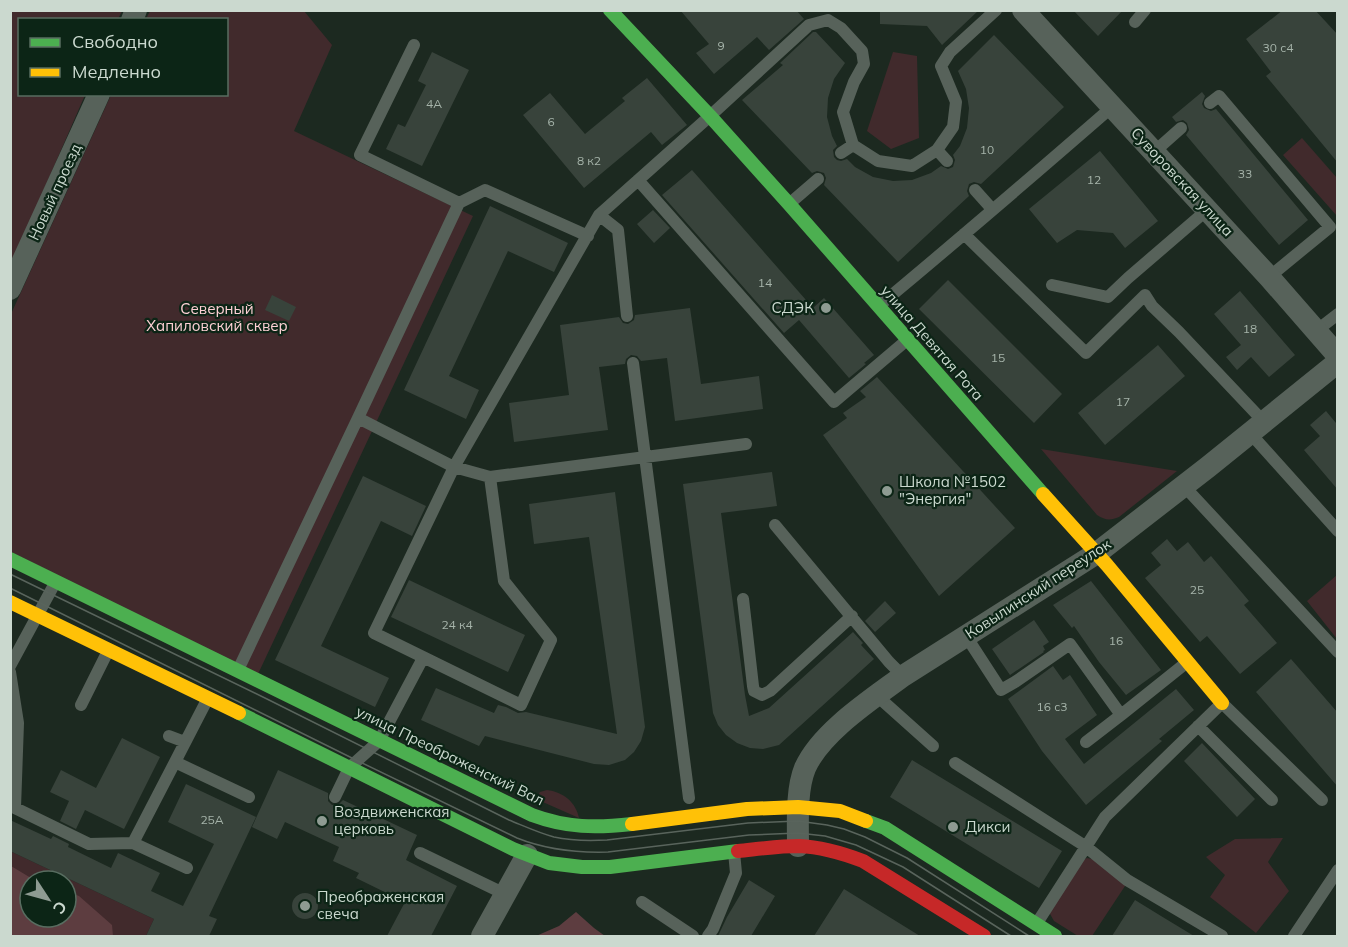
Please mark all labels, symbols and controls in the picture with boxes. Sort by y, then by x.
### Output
legend [18,18,228,96]
text: Свободно [72,30,158,53]
house number: 9 [717,38,725,53]
house number: 30 с4 [1263,40,1293,55]
text: Медленно [72,60,161,83]
house number: 4А [426,96,442,111]
house number: 6 [547,114,555,129]
street label: Суворовская улица [1127,123,1238,240]
street label: Новый проезд [24,140,85,243]
house number: 10 [980,142,994,157]
house number: 8 к2 [577,153,601,168]
house number: 33 [1238,166,1252,181]
house number: 12 [1087,172,1101,187]
house number: 14 [758,275,772,290]
street label: улица Девятая Рота [877,281,988,404]
place label: СДЭК [772,298,814,317]
park label: Северный Хапиловский сквер [146,299,288,335]
marker: СДЭК [819,301,833,315]
house number: 18 [1243,321,1257,336]
house number: 15 [991,350,1005,365]
house number: 17 [1116,394,1130,409]
place label: Школа №1502 "Энергия" [899,472,1006,508]
marker: Школа №1502 "Энергия" [880,484,894,498]
street label: Ковылинский переулок [961,534,1115,643]
house number: 25 [1190,582,1204,597]
house number: 24 к4 [441,617,473,632]
house number: 16 [1109,633,1123,648]
house number: 16 с3 [1037,699,1067,714]
street label: улица Преображенский Вал [353,702,548,810]
place label: Воздвиженская церковь [334,802,450,838]
house number: 25А [200,812,224,827]
marker: Воздвиженская церковь [315,814,329,828]
place label: Дикси [965,817,1011,836]
marker: Дикси [946,820,960,834]
north arrow [18,869,78,929]
place label: Преображенская свеча [317,887,444,923]
text: С [49,898,71,918]
marker: Преображенская свеча [298,899,312,913]

